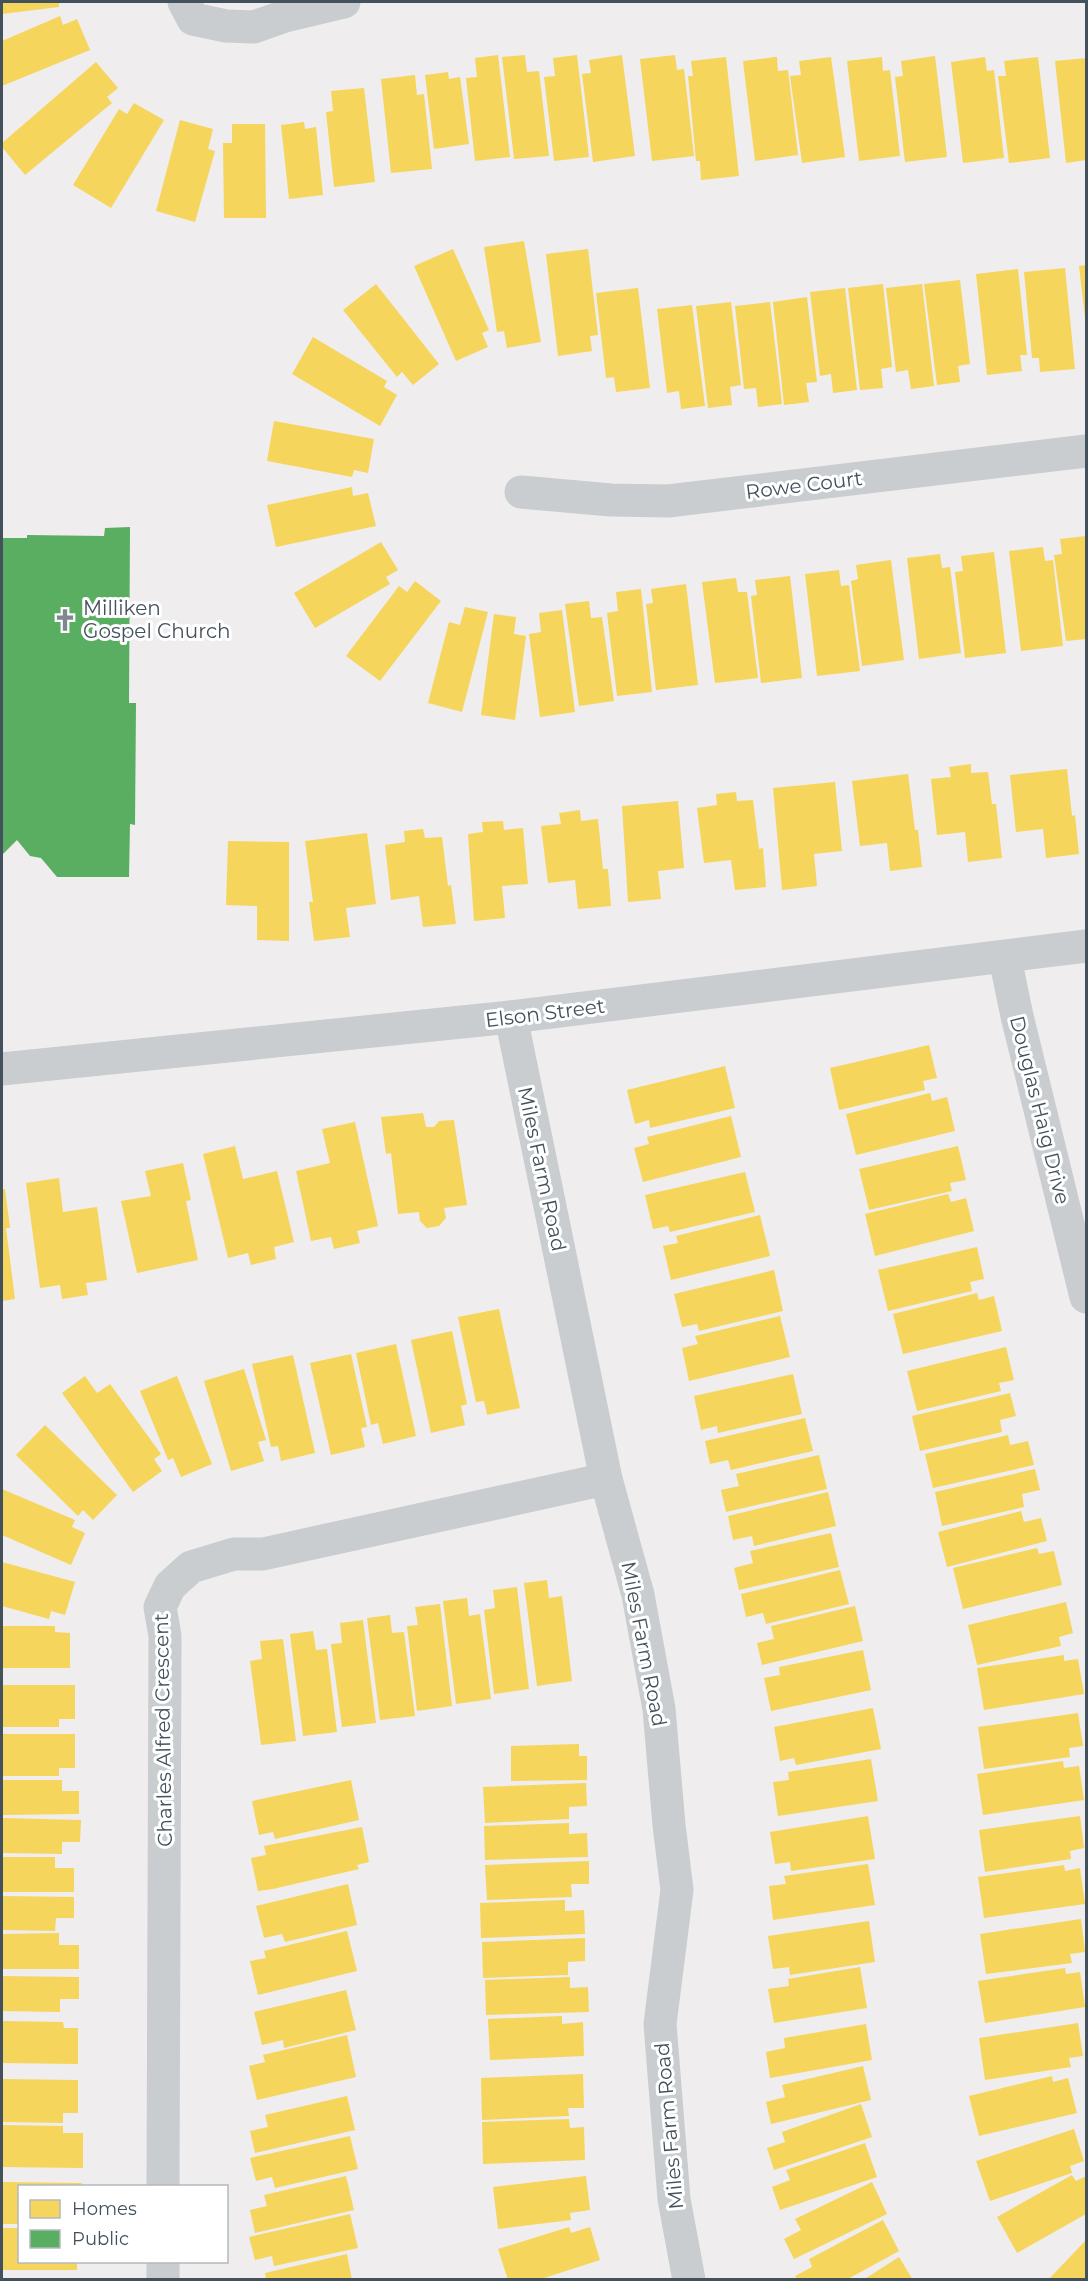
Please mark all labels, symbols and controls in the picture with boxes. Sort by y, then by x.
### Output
street label: Rowe Court [744,466,864,504]
place label: Milliken Gospel Church [83,596,231,643]
church icon: Milliken Gospel Church [52,607,78,633]
street label: Elson Street [484,994,606,1032]
street label: Douglas Haig Drive [1005,1013,1075,1207]
street label: Miles Farm Road [513,1085,571,1253]
street label: Miles Farm Road [616,1559,672,1729]
street label: Charles Alfred Crescent [149,1613,177,1847]
street label: Miles Farm Road [650,2041,688,2211]
legend [18,2185,228,2263]
text: Homes [72,2198,137,2220]
text: Public [72,2228,129,2250]

